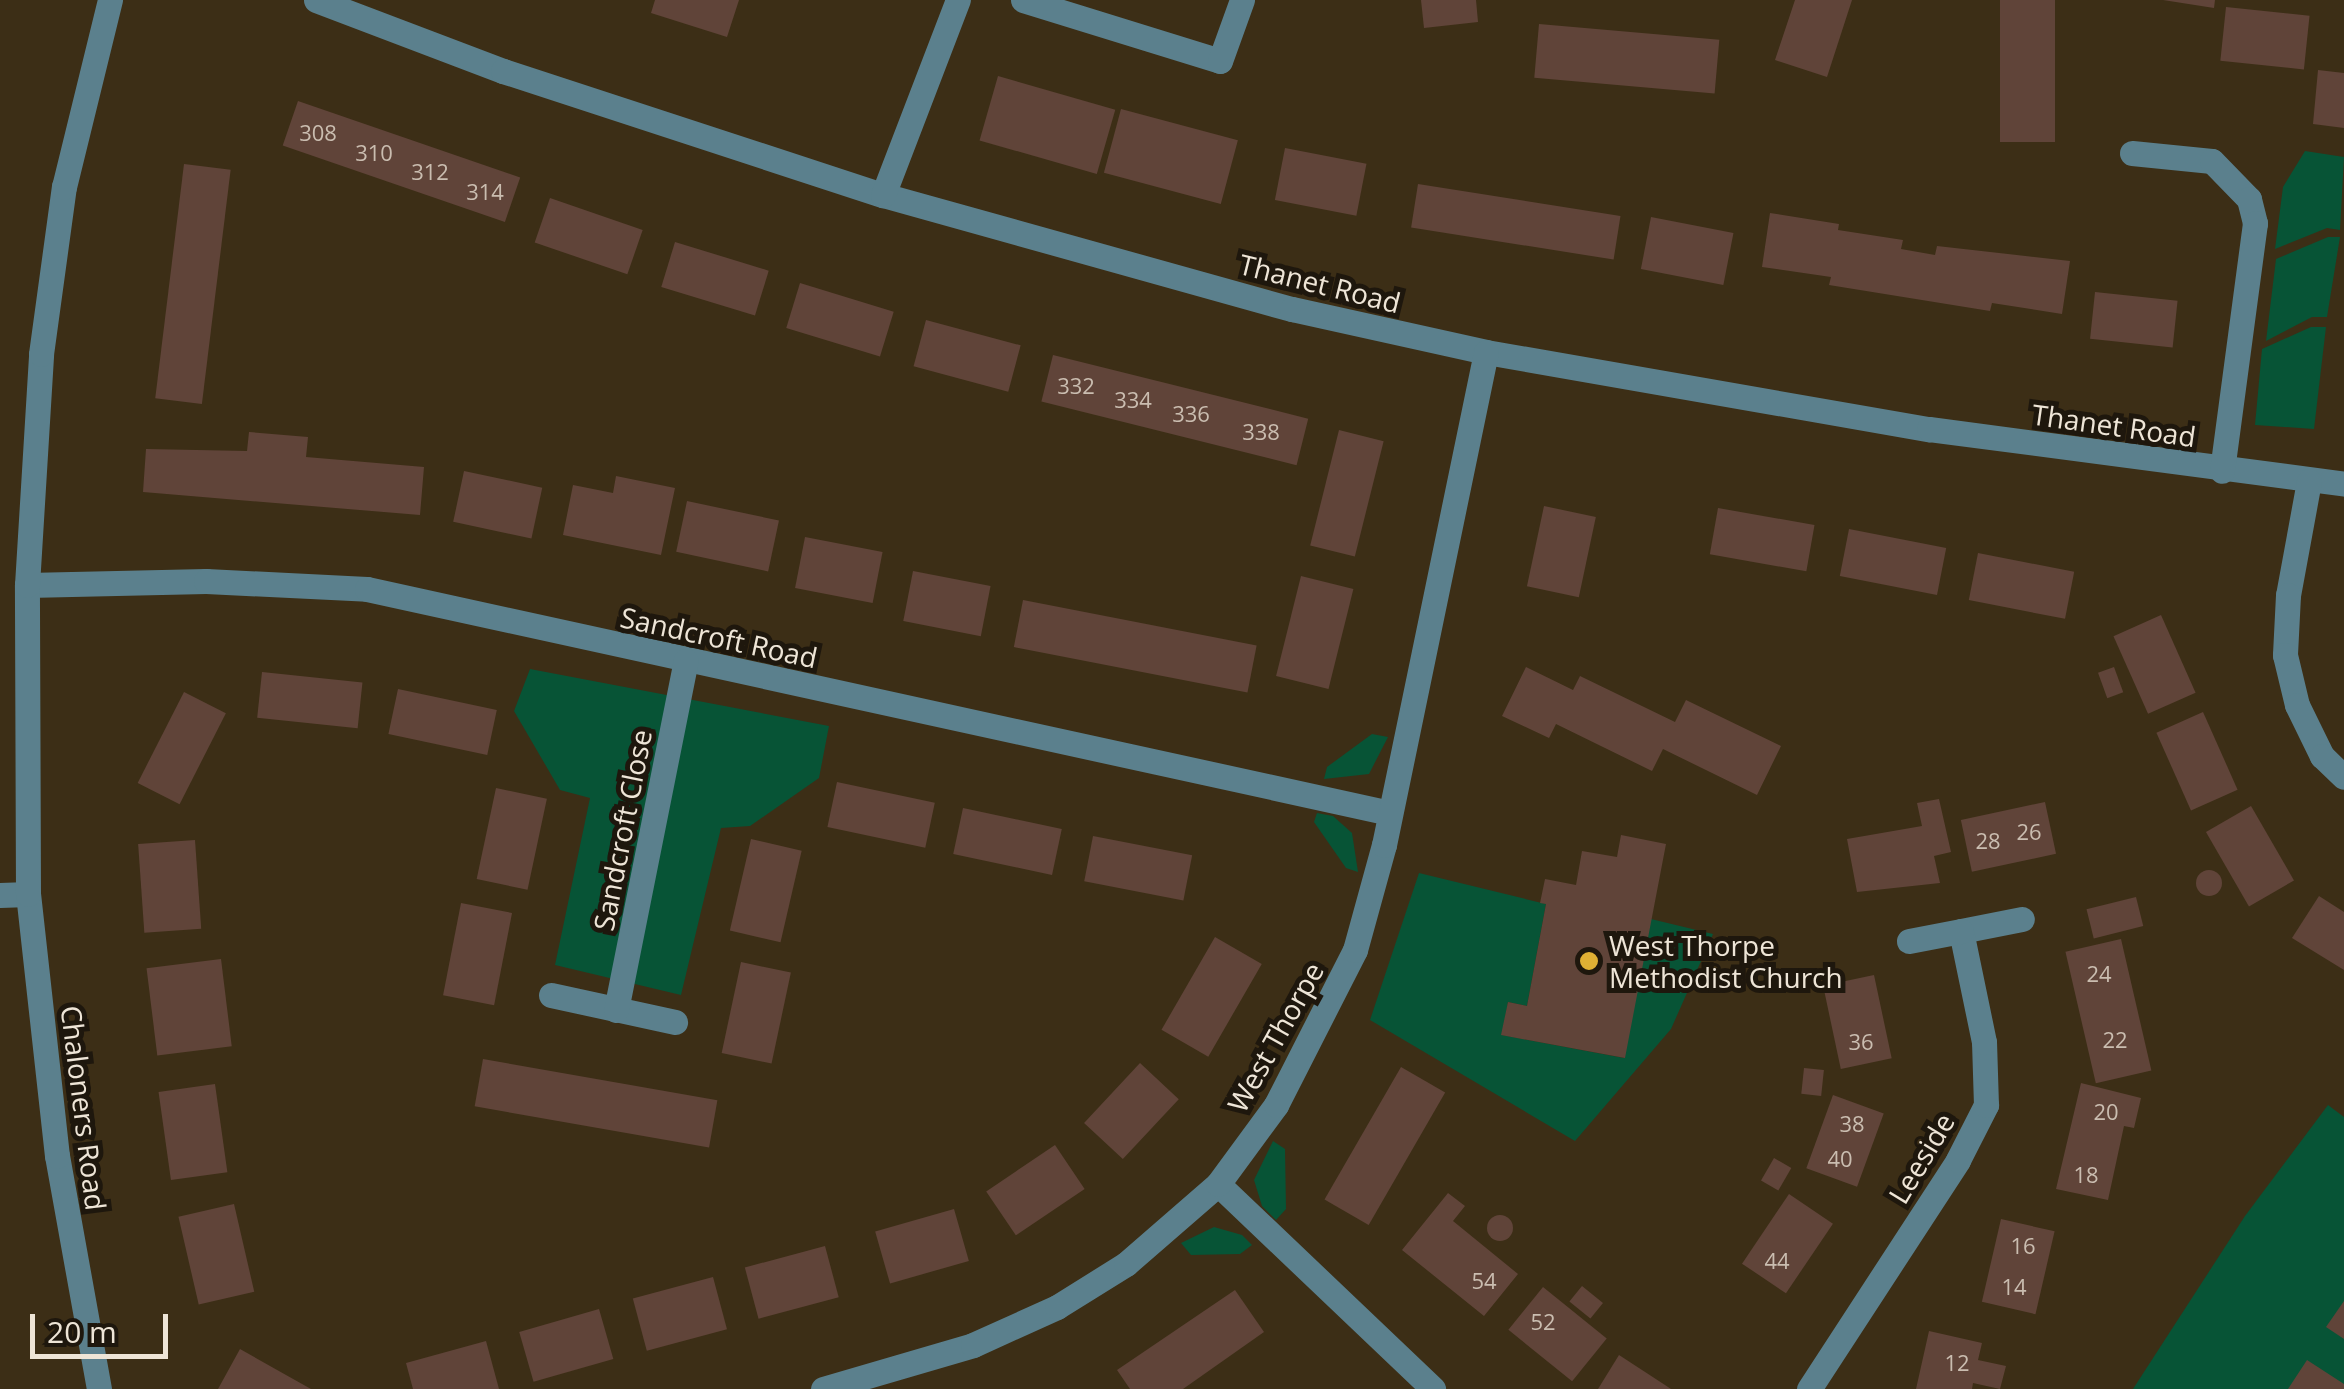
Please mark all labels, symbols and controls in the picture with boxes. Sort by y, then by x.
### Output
house number: 308 [299,120,337,146]
house number: 310 [355,140,393,166]
house number: 312 [411,159,449,185]
house number: 314 [466,179,504,205]
street label: Thanet Road [1236,247,1404,319]
house number: 332 [1057,373,1095,399]
house number: 334 [1114,387,1152,413]
street label: Thanet Road [2030,397,2198,453]
house number: 336 [1172,401,1210,427]
house number: 338 [1242,419,1280,445]
street label: Sandcroft Road [617,600,821,674]
street label: Sandcroft Close [586,727,658,933]
house number: 26 [2016,819,2042,845]
house number: 28 [1975,828,2001,854]
place label: West Thorpe Methodist Church [1609,928,1843,994]
marker: West Thorpe Methodist Church [1578,950,1600,972]
street label: West Thorpe [1220,956,1330,1118]
house number: 24 [2086,961,2112,987]
street label: Chaloners Road [55,1004,113,1212]
house number: 22 [2102,1027,2128,1053]
house number: 36 [1848,1029,1874,1055]
house number: 20 [2093,1099,2119,1125]
street label: Leeside [1881,1107,1961,1209]
house number: 38 [1839,1111,1865,1137]
house number: 40 [1827,1146,1853,1172]
house number: 18 [2073,1162,2099,1188]
house number: 16 [2010,1233,2036,1259]
house number: 44 [1764,1248,1790,1274]
house number: 54 [1471,1268,1497,1294]
house number: 14 [2001,1274,2027,1300]
scale bar [35,1294,172,1356]
house number: 52 [1530,1309,1556,1335]
text: 20 m [47,1311,117,1352]
house number: 12 [1944,1350,1970,1376]

